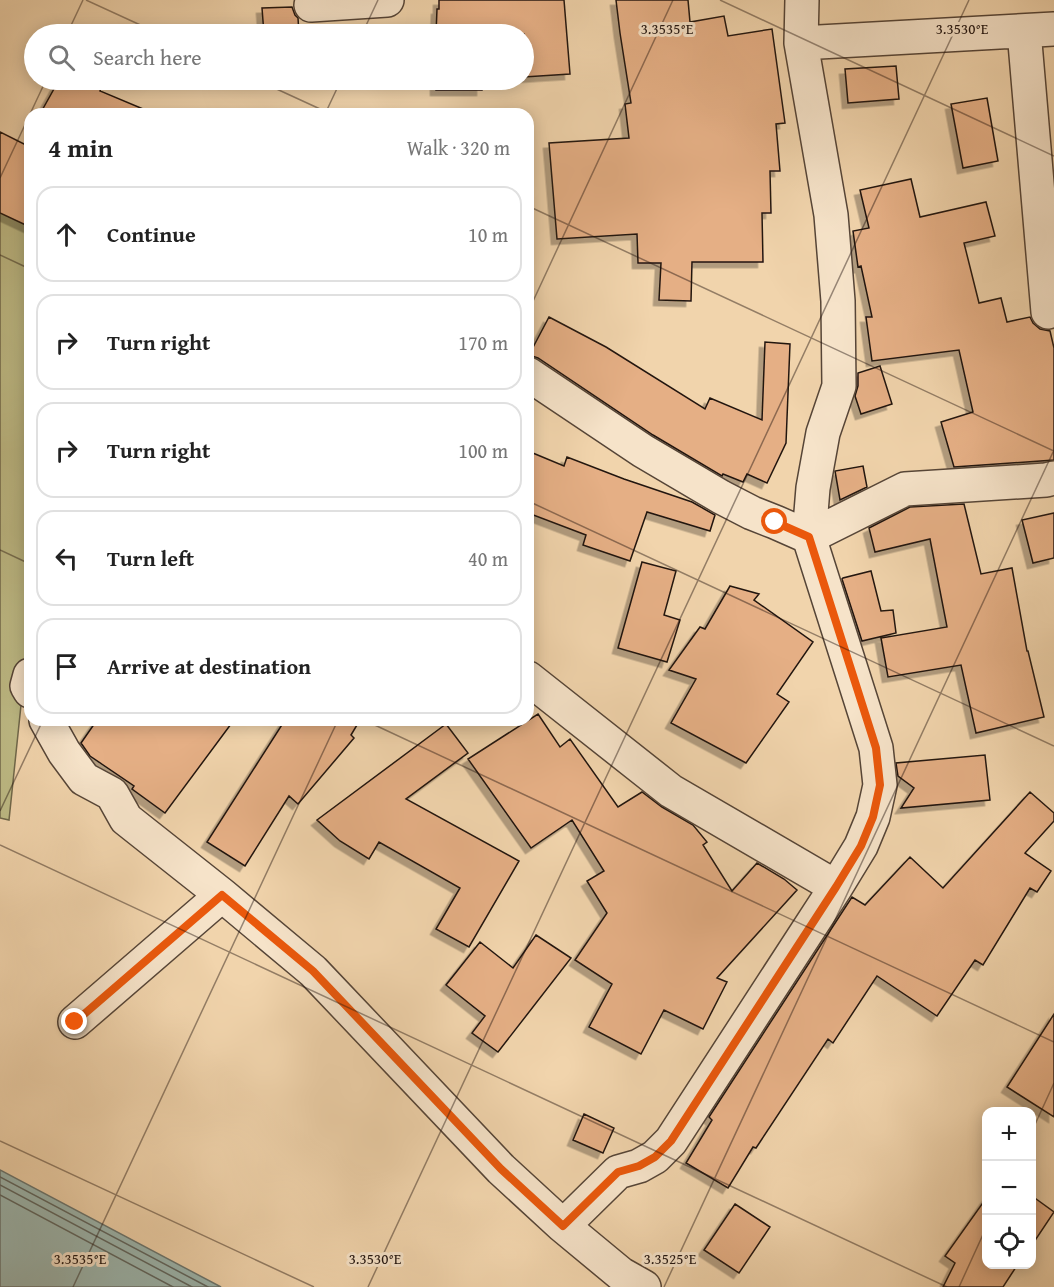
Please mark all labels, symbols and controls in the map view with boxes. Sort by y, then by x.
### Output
text: 3.3535°E [641,18,694,39]
text: 3.3530°E [936,18,989,39]
search box [24,24,534,90]
icon: search [45,41,78,74]
text: Search here [93,41,202,73]
text: 4 min [48,128,113,167]
text: Walk · 320 m [407,133,510,162]
icon: ahead [50,218,83,251]
text: Continue [107,218,196,250]
text: 10 m [468,220,508,249]
icon: right [50,326,83,359]
text: Turn right [107,326,210,358]
text: 170 m [458,328,508,357]
icon: right [50,434,83,467]
text: Turn right [107,434,210,466]
text: 100 m [458,436,508,465]
route start [761,508,787,534]
icon: left [50,542,83,575]
text: Turn left [107,542,194,574]
text: 40 m [468,544,508,573]
icon: arrive [50,650,83,683]
text: Arrive at destination [107,650,311,682]
route end [61,1008,87,1034]
map controls [982,1107,1036,1269]
button: + [982,1107,1036,1161]
button: − [982,1161,1036,1215]
button: locate [982,1215,1036,1269]
text: 3.3535°E [54,1248,107,1269]
text: 3.3530°E [349,1248,402,1269]
text: 3.3525°E [644,1248,697,1269]

